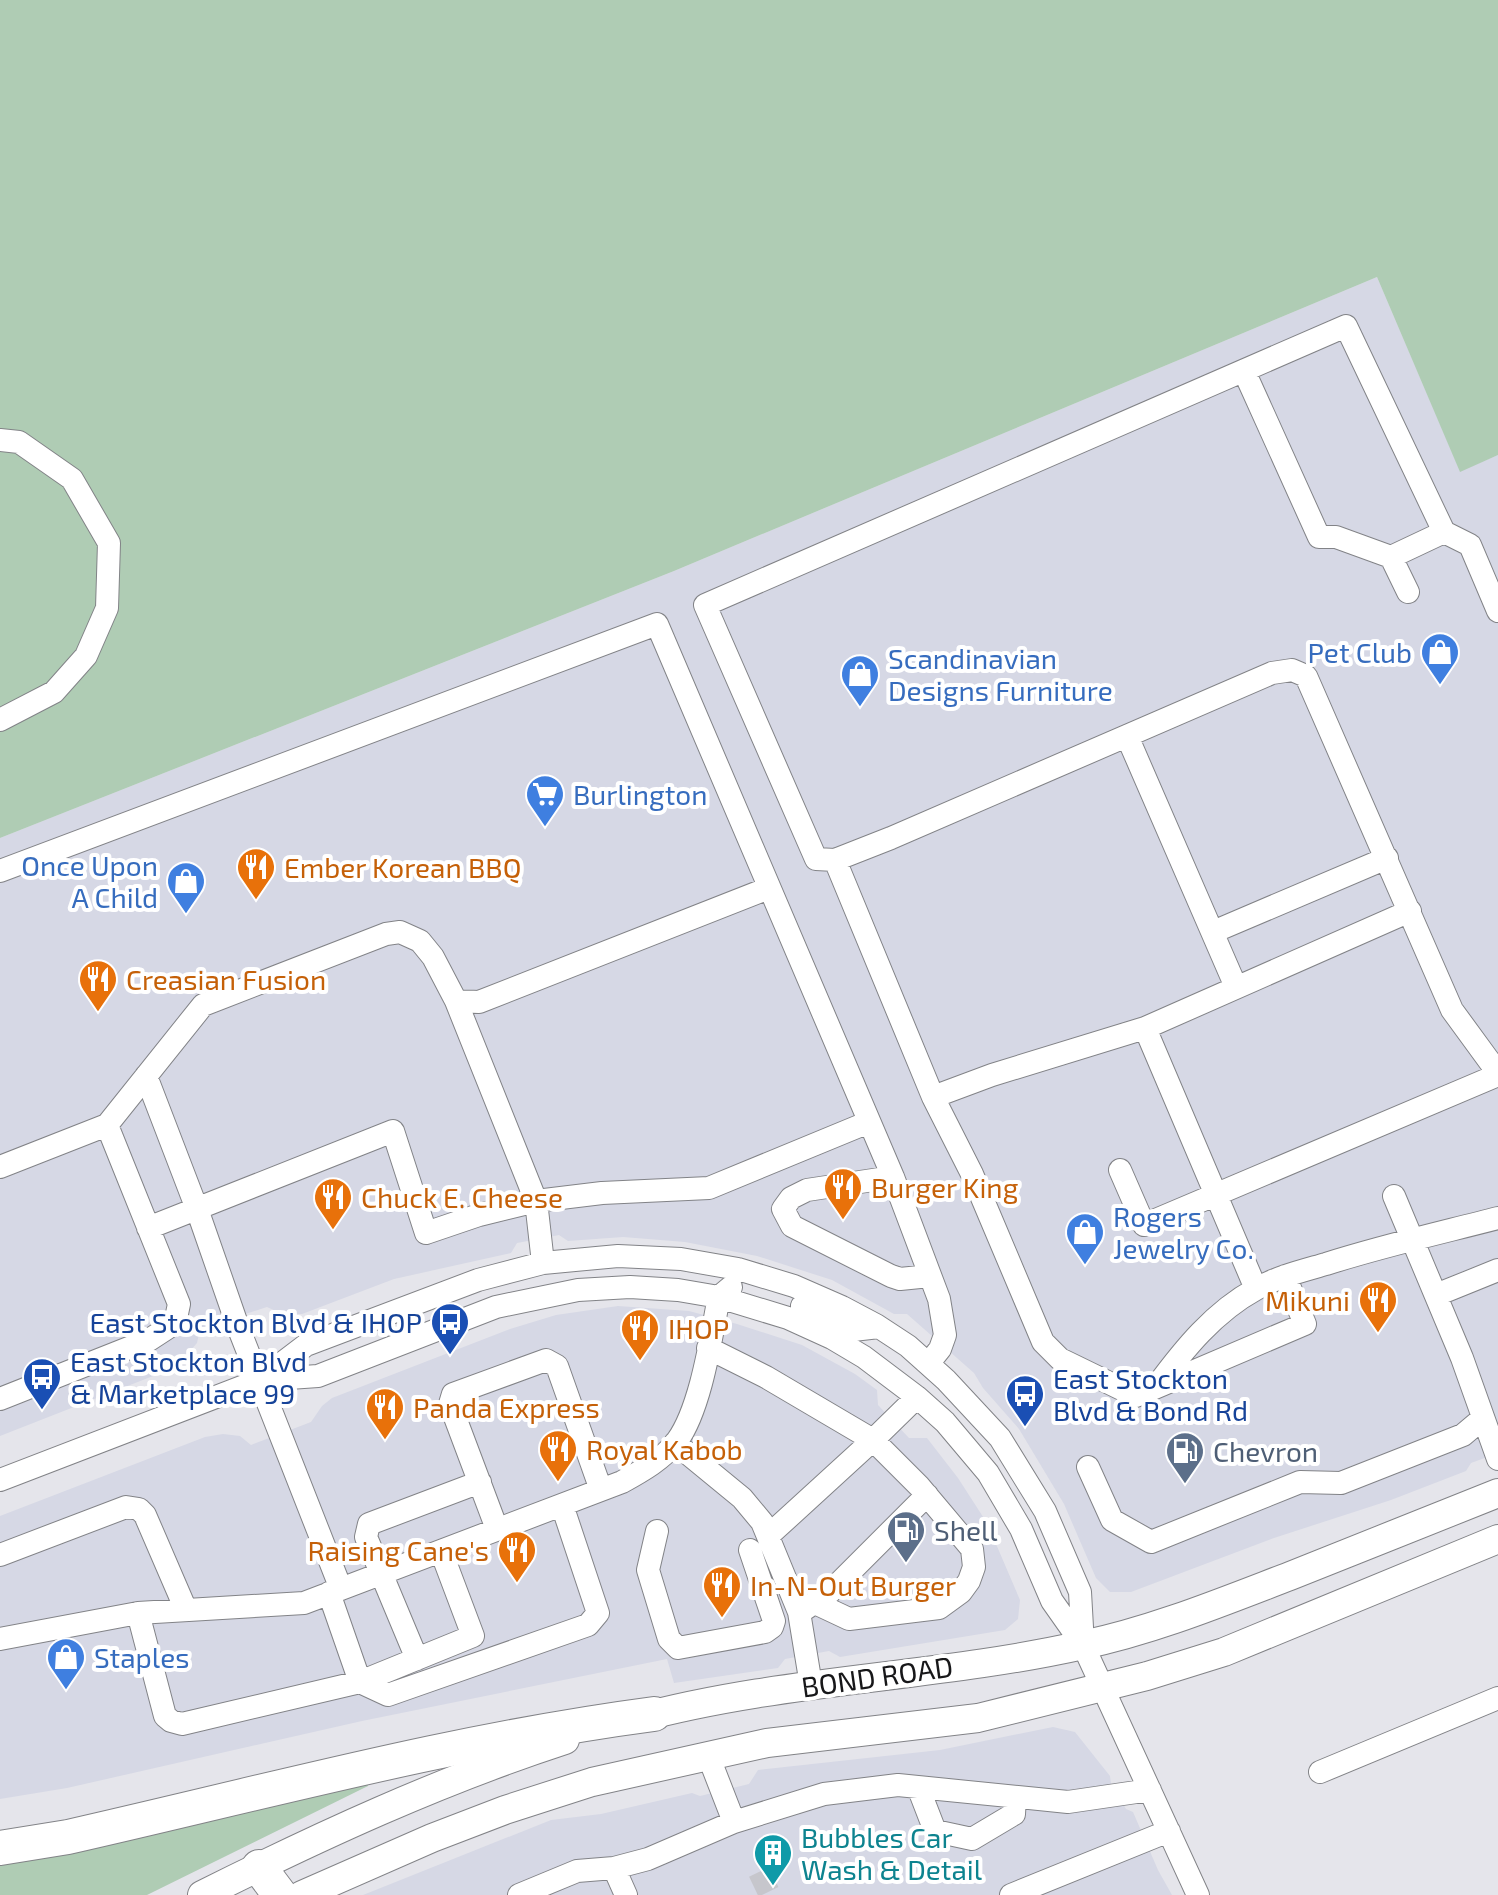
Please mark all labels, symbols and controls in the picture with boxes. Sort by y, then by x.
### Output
shop icon: Pet Club [1419,631,1461,686]
place label: Pet Club [1308,635,1412,669]
place label: Scandinavian Designs Furniture [888,641,1113,707]
shop icon: Scandinavian Designs Furniture [839,653,881,708]
supermarket icon: Burlington [524,773,566,828]
place label: Burlington [573,777,708,811]
restaurant icon: Ember Korean BBQ [235,846,277,901]
place label: Once Upon A Child [21,848,158,914]
place label: Ember Korean BBQ [284,850,521,884]
shop icon: Once Upon A Child [165,860,207,915]
restaurant icon: Creasian Fusion [77,958,119,1013]
place label: Creasian Fusion [126,962,326,996]
restaurant icon: Burger King [822,1166,864,1221]
place label: Burger King [871,1170,1019,1204]
restaurant icon: Chuck E. Cheese [312,1176,354,1231]
place label: Chuck E. Cheese [361,1180,563,1214]
place label: Rogers Jewelry Co. [1113,1199,1254,1265]
shop icon: Rogers Jewelry Co. [1064,1211,1106,1266]
restaurant icon: Mikuni [1357,1279,1399,1334]
place label: Mikuni [1265,1283,1350,1317]
bus stop icon: East Stockton Blvd & IHOP [429,1301,471,1356]
place label: East Stockton Blvd & IHOP [89,1305,422,1339]
restaurant icon: IHOP [619,1307,661,1362]
place label: IHOP [668,1311,729,1345]
place label: East Stockton Blvd & Marketplace 99 [70,1344,307,1410]
bus stop icon: East Stockton Blvd & Marketplace 99 [21,1356,63,1411]
place label: East Stockton Blvd & Bond Rd [1053,1361,1248,1427]
bus stop icon: East Stockton Blvd & Bond Rd [1004,1373,1046,1428]
restaurant icon: Panda Express [364,1386,406,1441]
place label: Panda Express [413,1390,600,1424]
restaurant icon: Royal Kabob [537,1428,579,1483]
fuel station icon: Chevron [1164,1430,1206,1485]
place label: Royal Kabob [586,1432,743,1466]
place label: Chevron [1213,1434,1318,1468]
fuel station icon: Shell [885,1509,927,1564]
place label: Shell [934,1513,998,1547]
restaurant icon: Raising Cane's [496,1529,538,1584]
place label: Raising Cane's [308,1533,489,1567]
restaurant icon: In-N-Out Burger [701,1564,743,1619]
place label: In-N-Out Burger [750,1568,956,1602]
shop icon: Staples [45,1636,87,1691]
place label: Staples [94,1640,189,1674]
street label: BOND ROAD [799,1649,955,1703]
place label: Bubbles Car Wash & Detail [801,1820,983,1886]
building icon: Bubbles Car Wash & Detail [752,1832,794,1887]

